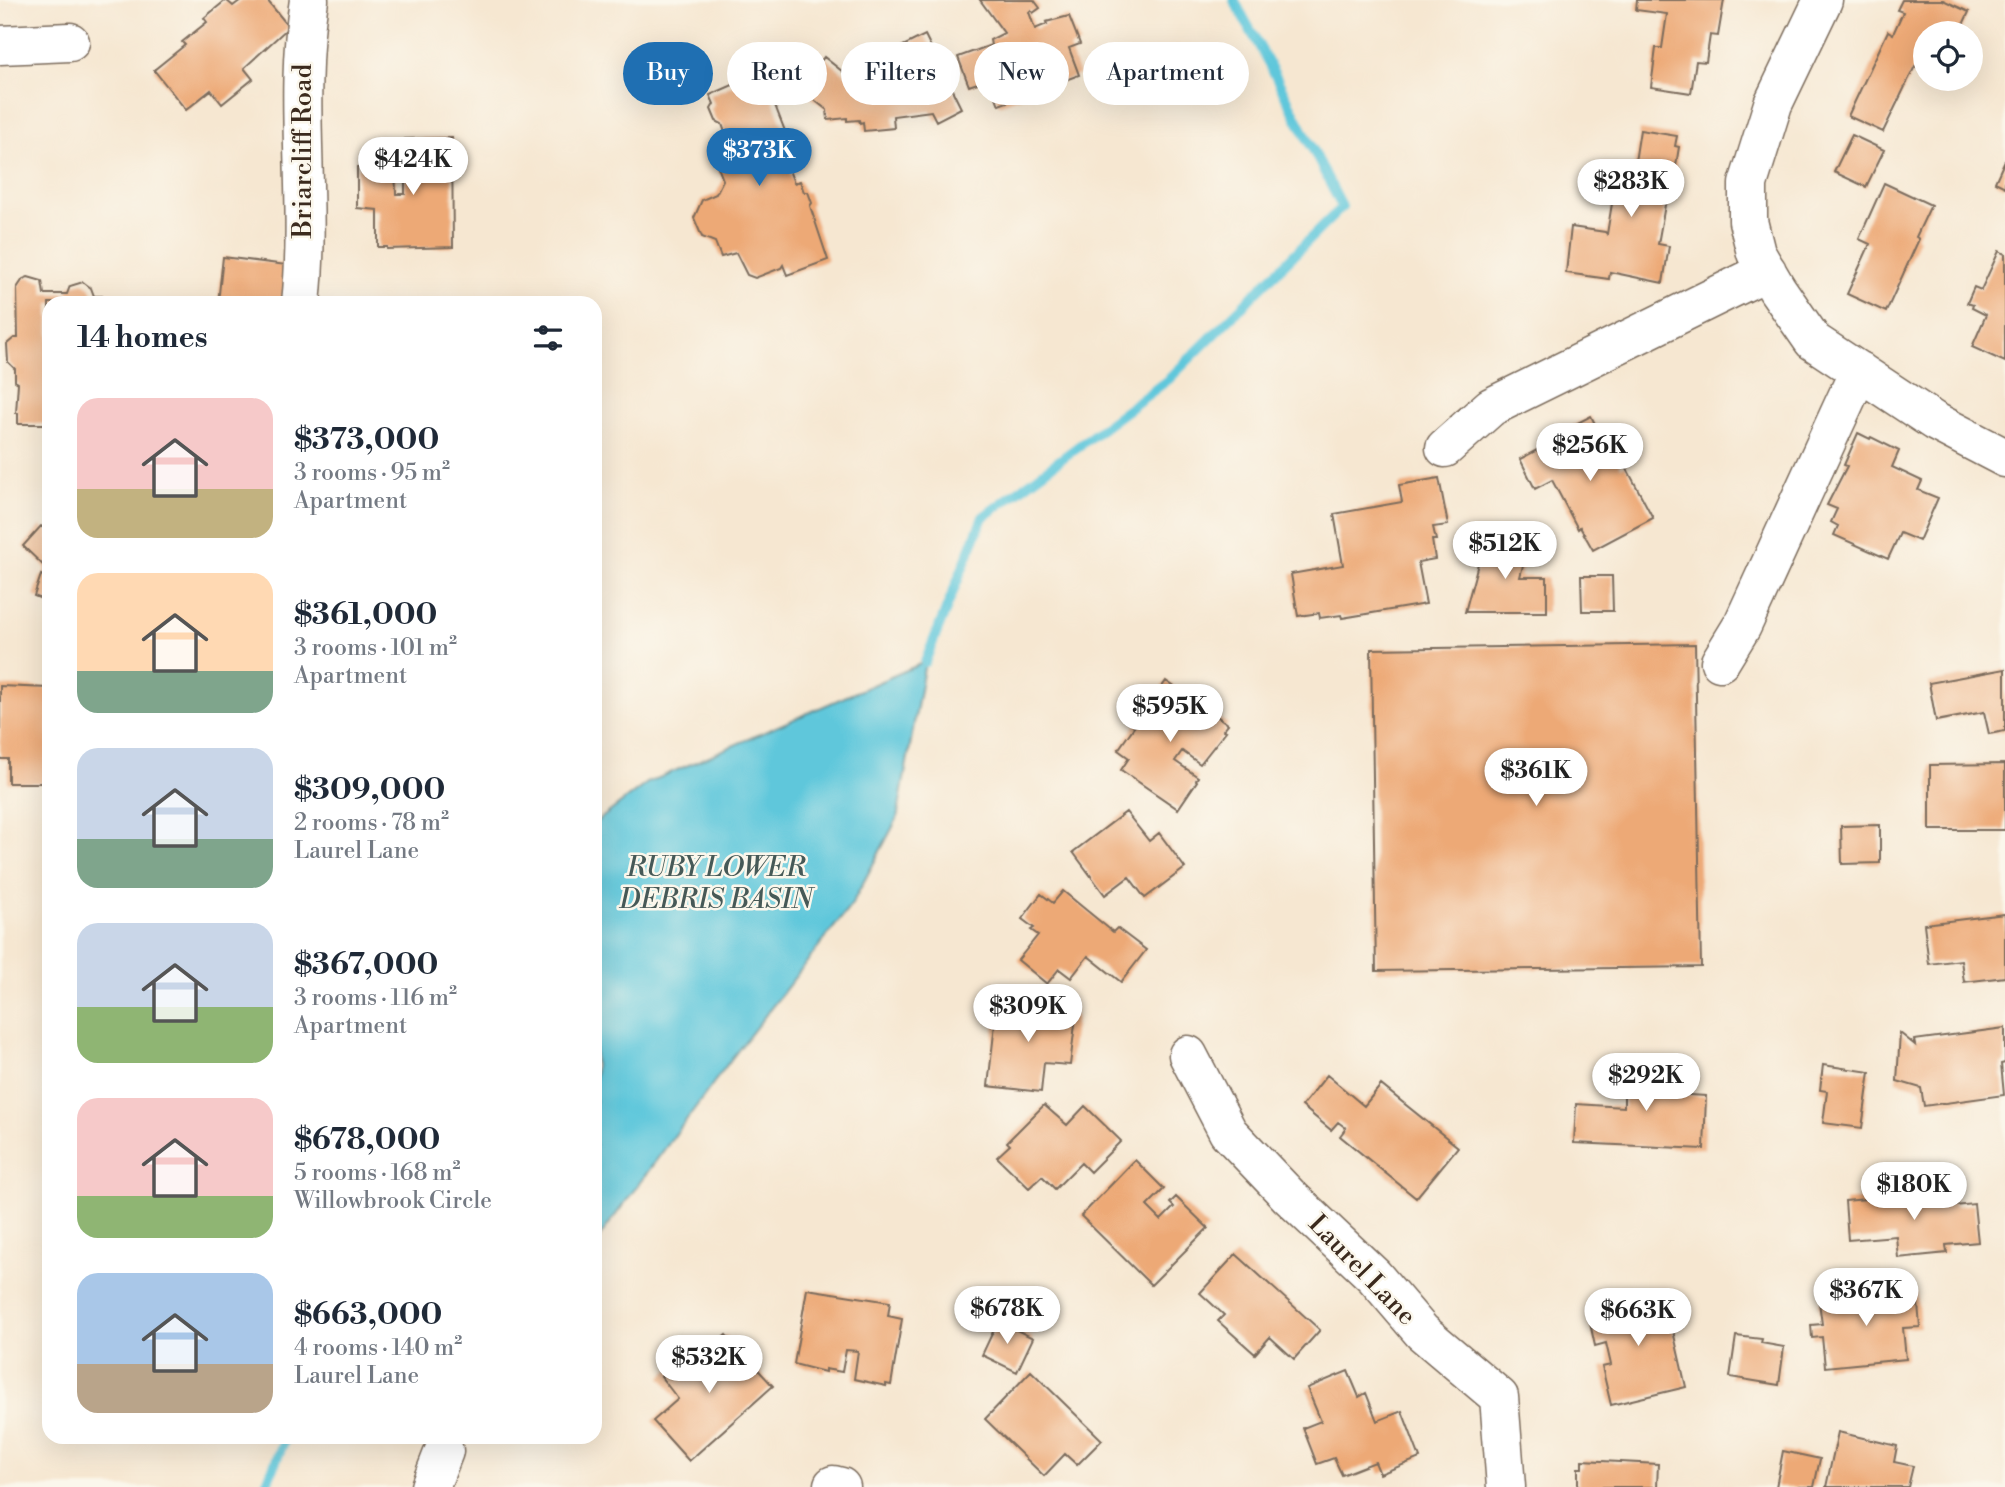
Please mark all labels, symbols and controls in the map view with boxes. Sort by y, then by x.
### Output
map controls [1913,21,1983,91]
button: locate [1913,21,1983,91]
chip: Buy [623,42,713,105]
chip: Rent [727,42,827,105]
chip: Filters [841,42,960,105]
chip: New [974,42,1069,105]
chip: Apartment [1083,42,1249,105]
street label: Briarcliff Road [287,64,319,239]
pin: $373K [710,128,808,188]
text: $373K [723,137,795,165]
pin: $424K [364,138,462,197]
text: $424K [374,146,452,174]
pin: $283K [1582,160,1680,219]
text: $283K [1593,168,1669,196]
text: 14 homes [77,319,208,357]
icon: filters [529,319,567,357]
text: $373,000 [294,421,439,459]
pin: $256K [1541,424,1639,483]
icon: home [133,426,217,510]
text: $256K [1552,432,1628,460]
text: 3 rooms · 95 m² [294,459,450,487]
text: Apartment [294,487,407,515]
pin: $512K [1456,522,1554,581]
text: $512K [1469,530,1541,558]
text: $361,000 [294,596,437,634]
icon: home [133,601,217,685]
text: 3 rooms · 101 m² [294,634,457,662]
text: Apartment [294,662,407,690]
pin: $595K [1121,684,1219,744]
text: $595K [1132,693,1208,721]
pin: $361K [1487,748,1585,808]
text: $361K [1500,757,1572,785]
text: $309,000 [294,771,445,809]
icon: home [133,776,217,860]
text: 2 rooms · 78 m² [294,809,449,837]
text: Laurel Lane [294,837,419,865]
water label: RUBY LOWER DEBRIS BASIN [618,850,815,917]
text: $367,000 [294,946,438,984]
icon: home [133,951,217,1035]
text: 3 rooms · 116 m² [294,984,457,1012]
pin: $309K [979,984,1077,1044]
text: $309K [989,993,1067,1021]
text: Apartment [294,1012,407,1040]
pin: $292K [1597,1054,1695,1113]
text: $292K [1608,1062,1684,1090]
text: $678,000 [294,1121,440,1159]
icon: home [133,1126,217,1210]
text: 5 rooms · 168 m² [294,1159,461,1187]
pin: $180K [1865,1162,1963,1222]
text: $180K [1877,1171,1951,1199]
text: Willowbrook Circle [294,1187,492,1215]
street label: Laurel Lane [1301,1208,1423,1332]
pin: $367K [1817,1268,1915,1328]
text: $367K [1829,1277,1903,1305]
pin: $678K [958,1286,1056,1346]
pin: $663K [1589,1288,1687,1348]
text: $678K [970,1295,1044,1323]
text: $663,000 [294,1296,442,1334]
text: $663K [1600,1297,1676,1325]
icon: home [133,1301,217,1385]
text: 4 rooms · 140 m² [294,1334,462,1362]
pin: $532K [660,1336,758,1395]
text: $532K [672,1344,746,1372]
text: Laurel Lane [294,1362,419,1390]

